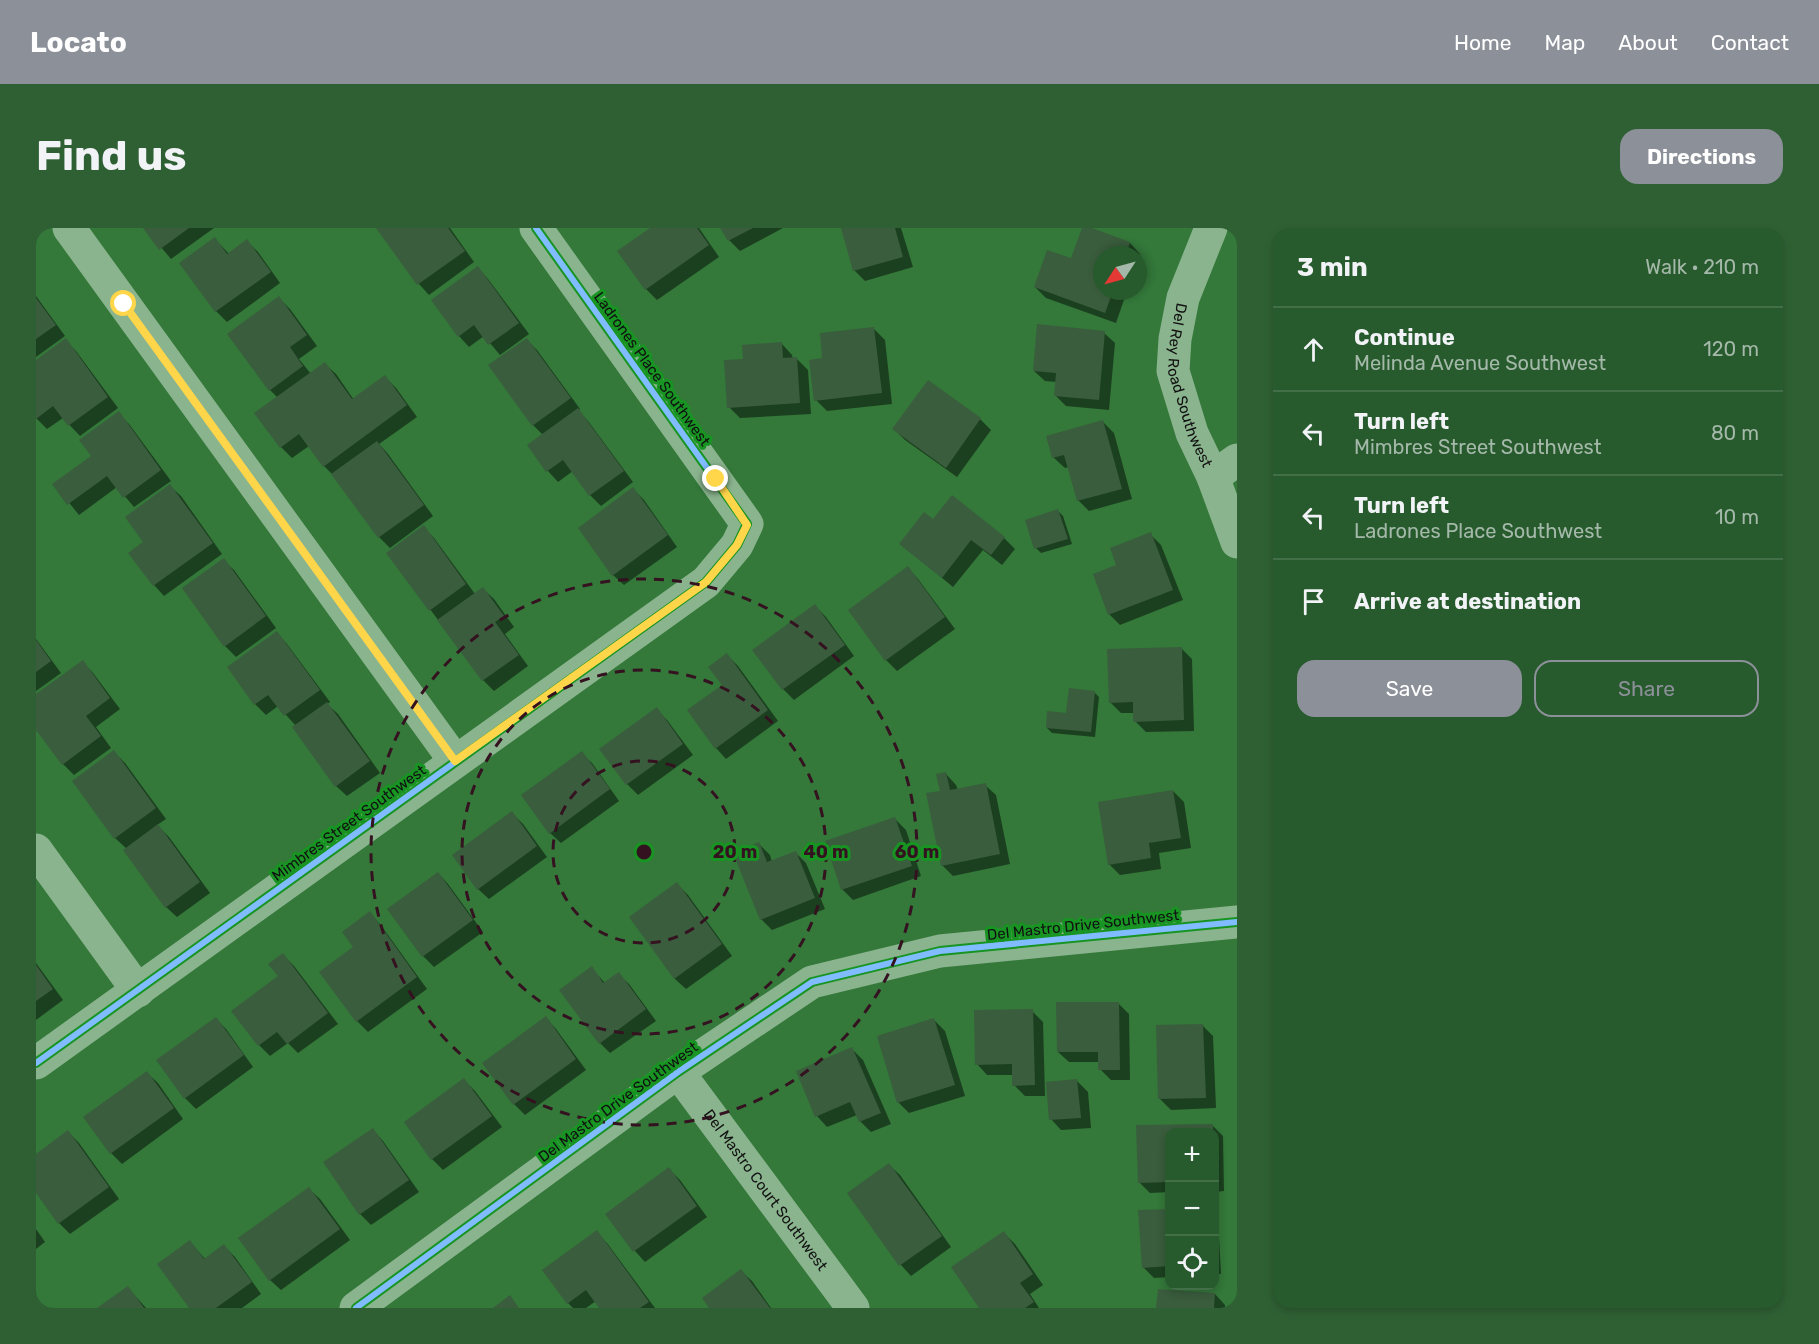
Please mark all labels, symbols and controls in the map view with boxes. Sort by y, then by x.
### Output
text: Locato [30,26,127,59]
text: Home [1454,30,1511,55]
text: Map [1544,30,1585,55]
text: About [1618,30,1678,55]
text: Contact [1711,30,1789,55]
button: Directions [1620,129,1783,184]
text: Find us [36,131,187,181]
north arrow [1093,246,1147,300]
text: 3 min [1297,252,1368,283]
text: Walk · 210 m [1645,255,1759,279]
street label: Ladrones Place Southwest [590,288,714,450]
route start [110,290,136,316]
street label: Del Rey Road Southwest [1163,302,1216,471]
text: Continue [1354,324,1455,351]
icon: ahead [1297,333,1330,366]
text: 120 m [1703,337,1759,361]
text: Melinda Avenue Southwest [1354,351,1606,375]
text: Turn left [1354,408,1449,435]
icon: left [1297,417,1330,450]
text: 80 m [1711,421,1759,445]
text: Mimbres Street Southwest [1354,435,1602,459]
route end [702,465,728,491]
text: Turn left [1354,492,1449,519]
icon: left [1297,501,1330,534]
text: 10 m [1715,505,1759,529]
text: Ladrones Place Southwest [1354,519,1602,543]
icon: arrive [1297,585,1330,618]
text: Arrive at destination [1354,588,1581,615]
button: Save [1297,660,1522,717]
button: Share [1534,660,1759,717]
street label: Mimbres Street Southwest [269,761,430,885]
text: 20 m [713,841,757,863]
text: 40 m [804,841,848,863]
text: 60 m [895,841,939,863]
centre of rings [634,842,654,862]
street label: Del Mastro Drive Southwest [986,906,1180,944]
street label: Del Mastro Drive Southwest [535,1038,701,1166]
street label: Del Mastro Court Southwest [700,1106,831,1274]
map controls [1165,1128,1219,1290]
button: + [1165,1128,1219,1182]
button: − [1165,1182,1219,1236]
button: locate [1165,1236,1219,1290]

